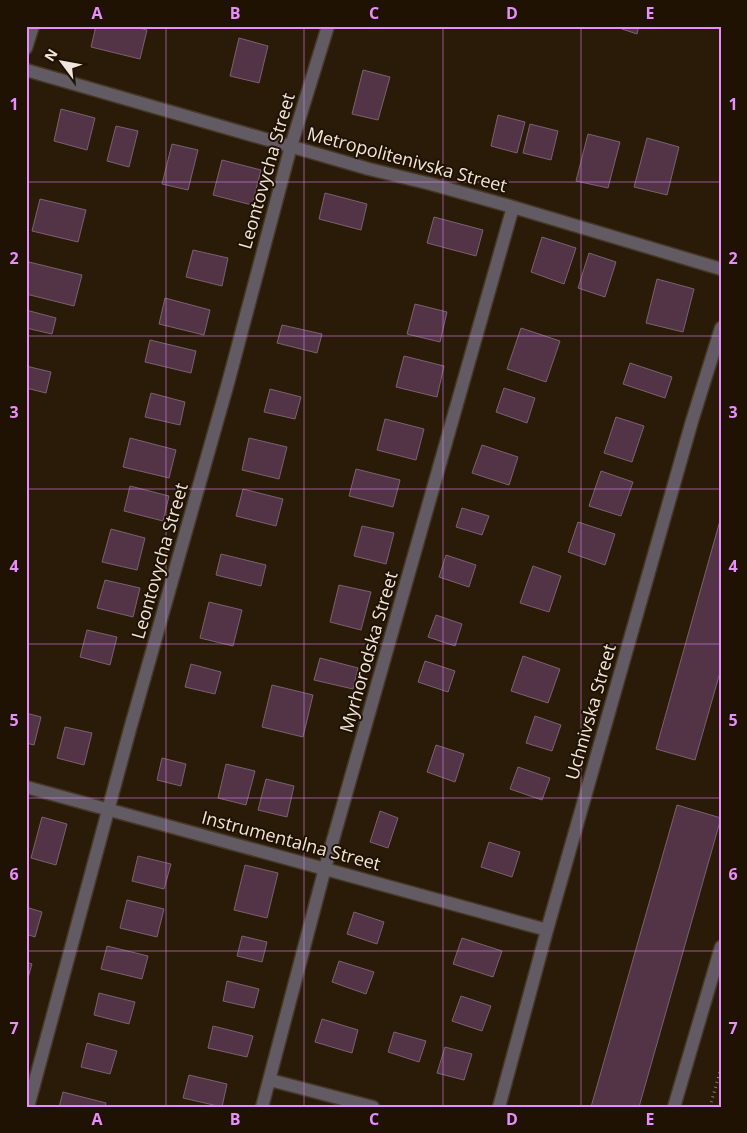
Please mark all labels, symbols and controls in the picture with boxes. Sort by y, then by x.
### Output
text: A [91,2,103,24]
text: B [230,2,240,24]
text: C [369,2,379,24]
text: D [506,2,518,24]
text: E [646,2,655,24]
north arrow [38,38,88,88]
text: N [39,45,62,65]
street label: Leontovycha Street [232,90,300,252]
text: 1 [9,93,19,115]
text: 1 [728,93,738,115]
street label: Metropolitenivska Street [305,121,510,197]
text: 2 [9,247,19,269]
text: 2 [728,247,738,269]
text: 3 [9,401,19,423]
text: 3 [728,401,738,423]
street label: Leontovycha Street [125,480,193,642]
text: 4 [9,555,19,577]
text: 4 [728,555,738,577]
street label: Myrhorodska Street [334,568,403,735]
street label: Uchnivska Street [559,641,621,782]
text: 5 [9,709,19,731]
text: 5 [728,709,738,731]
street label: Instrumentalna Street [199,805,383,875]
text: 6 [9,863,19,885]
text: 6 [728,863,738,885]
text: 7 [9,1017,19,1039]
text: 7 [728,1017,738,1039]
text: A [91,1108,103,1130]
text: B [230,1108,240,1130]
text: C [369,1108,379,1130]
text: D [506,1108,518,1130]
text: E [646,1108,655,1130]

